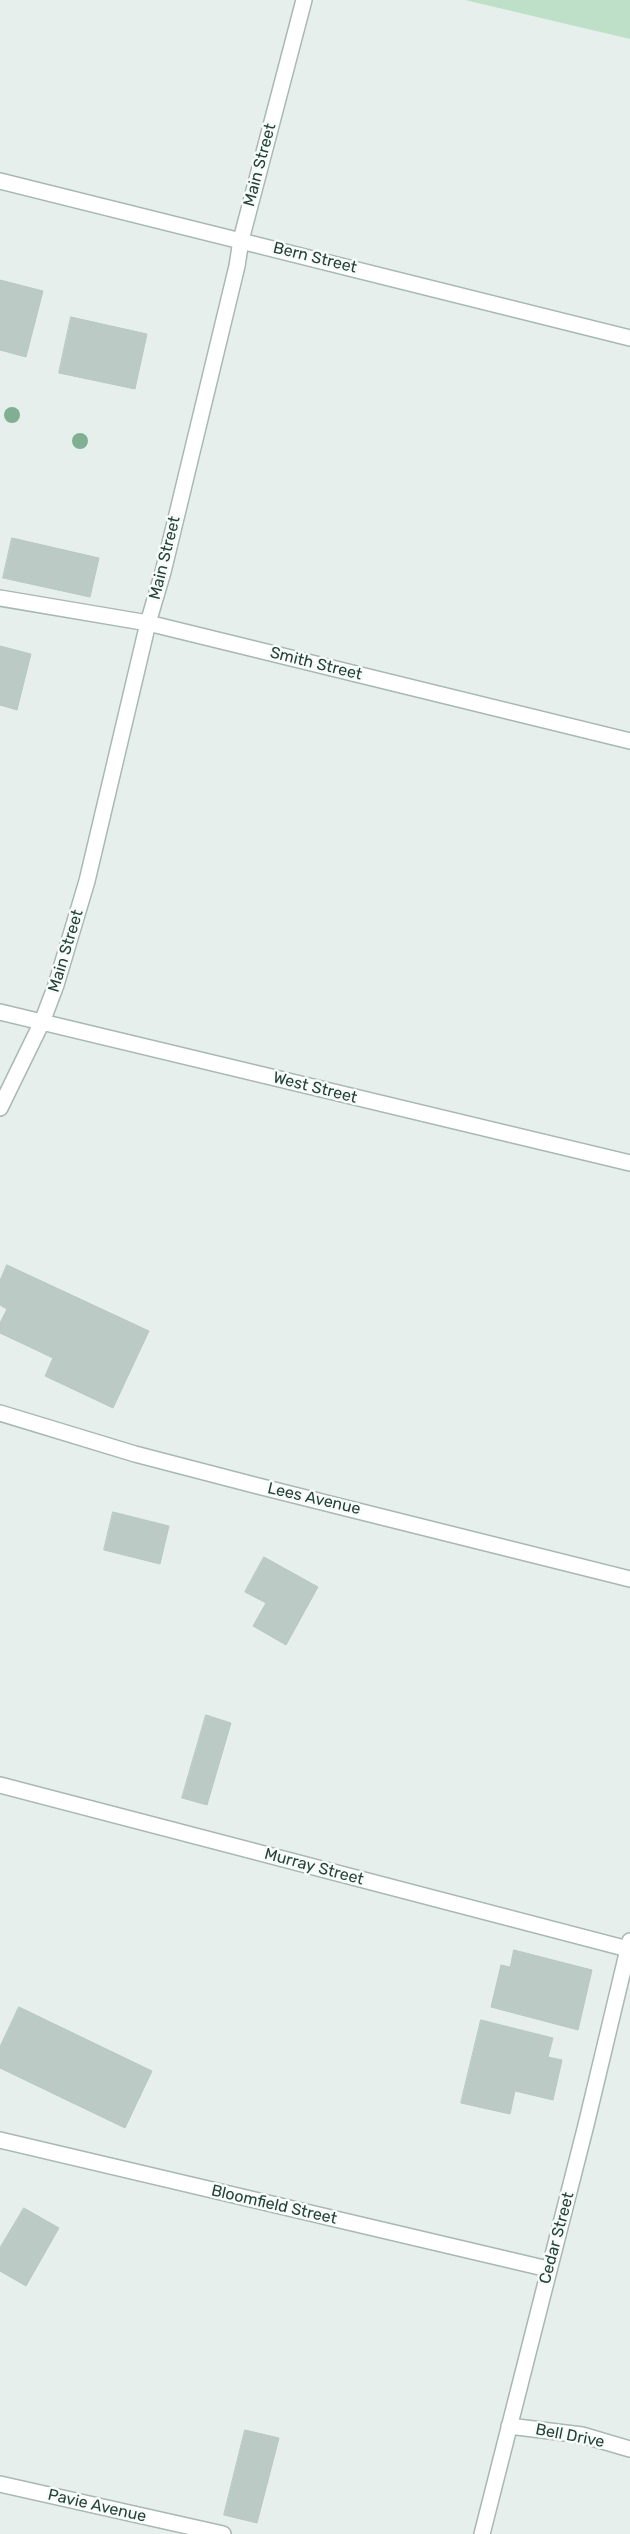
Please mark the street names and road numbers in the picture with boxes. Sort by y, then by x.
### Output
street label: Main Street [240,121,280,209]
street label: Bern Street [271,238,359,278]
street label: Main Street [145,514,185,602]
street label: Smith Street [268,643,364,685]
street label: Main Street [44,907,88,995]
street label: West Street [271,1068,359,1108]
street label: Lees Avenue [266,1479,362,1519]
street label: Murray Street [262,1845,366,1889]
street label: Bloomfield Street [209,2181,339,2229]
street label: Cedar Street [536,2190,578,2286]
street label: Bell Drive [534,2420,606,2452]
street label: Pavie Avenue [46,2485,148,2527]

